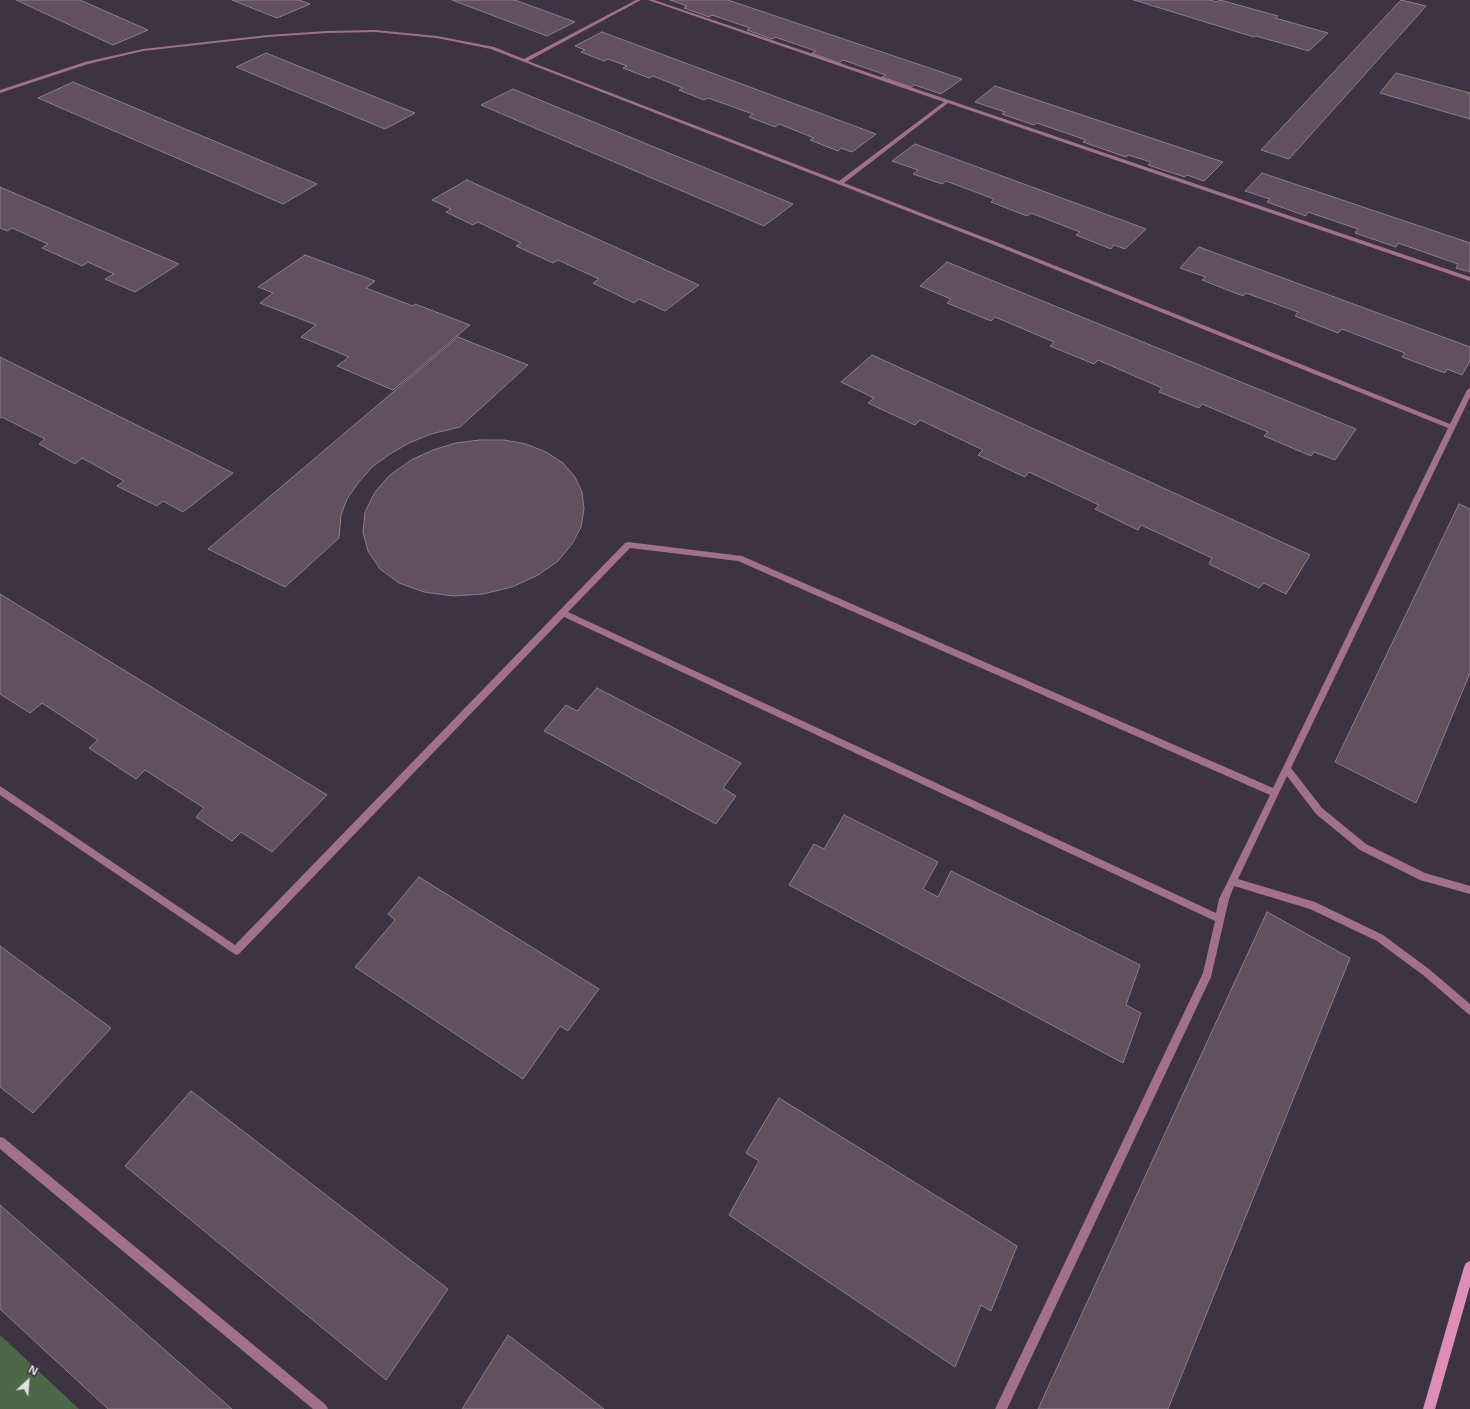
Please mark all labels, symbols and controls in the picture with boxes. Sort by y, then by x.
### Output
north arrow [8,1361,48,1401]
text: N [26,1361,41,1378]

